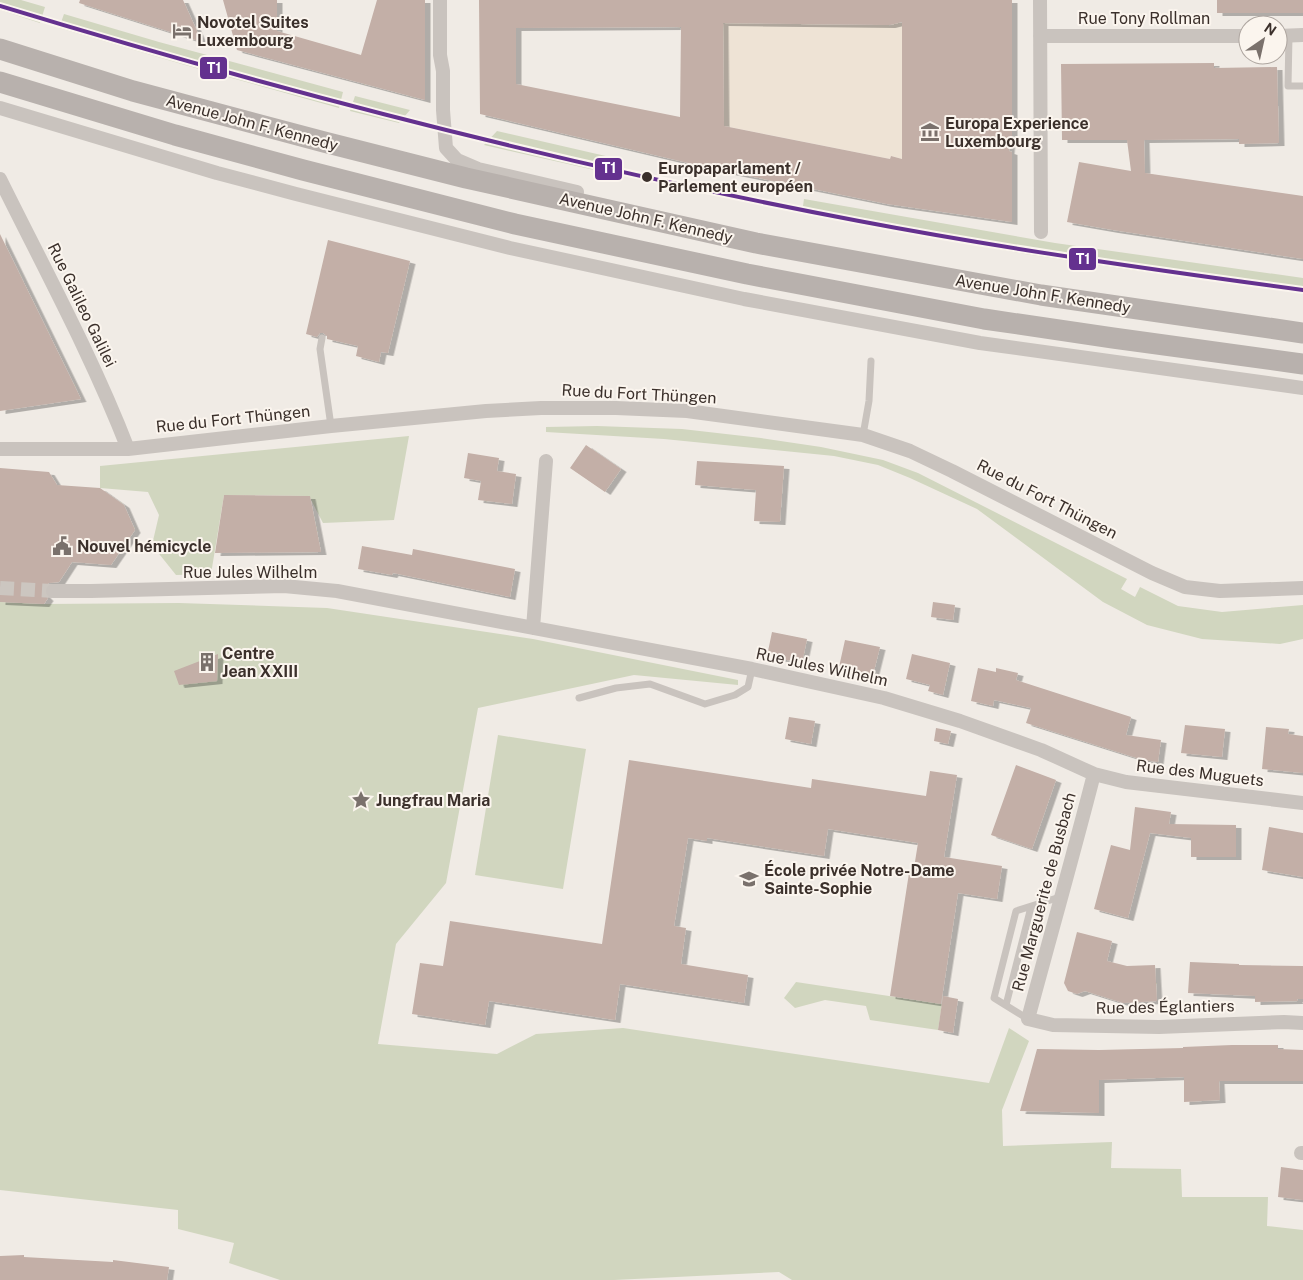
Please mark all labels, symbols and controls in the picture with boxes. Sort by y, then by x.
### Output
street label: Rue Tony Rollman [1078,9,1210,28]
place label: Novotel Suites Luxembourg [197,13,309,50]
north arrow [1238,15,1288,65]
hotel icon: Novotel Suites Luxembourg [171,20,193,42]
text: N [1261,20,1279,39]
line badge: T1 [199,56,228,80]
text: T1 [207,60,221,76]
street label: Avenue John F. Kennedy [164,91,341,155]
place label: Europa Experience Luxembourg [945,114,1089,151]
museum icon: Europa Experience Luxembourg [919,121,941,143]
line badge: T1 [594,157,623,181]
place label: Europaparlament / Parlement européen [658,159,813,196]
text: T1 [602,160,616,176]
marker: Europaparlament / Parlement européen [640,170,654,184]
street label: Avenue John F. Kennedy [557,189,735,247]
street label: Rue Galileo Galilei [44,240,120,370]
line badge: T1 [1068,247,1097,271]
text: T1 [1076,251,1090,267]
street label: Avenue John F. Kennedy [954,271,1133,317]
street label: Rue du Fort Thüngen [561,380,717,408]
street label: Rue du Fort Thüngen [155,401,311,437]
street label: Rue du Fort Thüngen [974,455,1120,543]
public building icon: Nouvel hémicycle [51,535,73,557]
place label: Nouvel hémicycle [77,537,211,556]
street label: Rue Jules Wilhelm [183,563,317,582]
place label: Centre Jean XXIII [222,644,298,681]
street label: Rue Jules Wilhelm [754,644,890,690]
building icon: Centre Jean XXIII [196,651,218,673]
street label: Rue des Muguets [1135,756,1265,790]
place icon: Jungfrau Maria [350,789,372,811]
street label: Rue Marguerite de Busbach [1008,790,1080,994]
place label: Jungfrau Maria [376,791,490,810]
place label: École privée Notre-Dame Sainte-Sophie [764,860,955,898]
school or university icon: École privée Notre-Dame Sainte-Sophie [738,868,760,890]
street label: Rue des Églantiers [1095,995,1235,1018]

